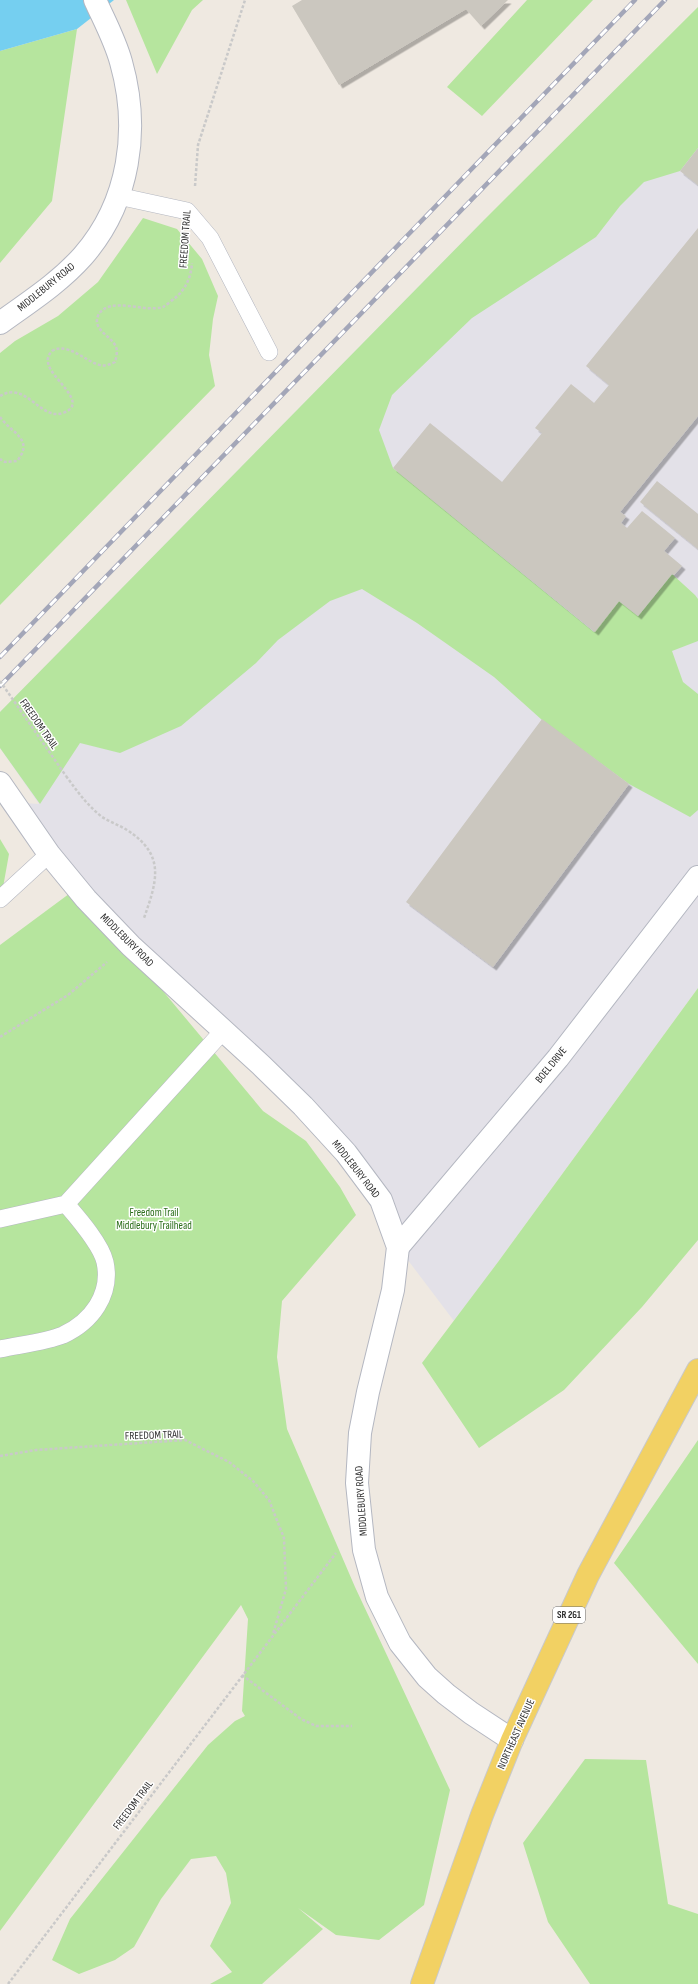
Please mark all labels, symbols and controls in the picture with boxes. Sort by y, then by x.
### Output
street label: FREEDOM TRAIL [176,210,194,268]
street label: MIDDLEBURY ROAD [15,260,77,314]
street label: FREEDOM TRAIL [17,696,61,752]
street label: MIDDLEBURY ROAD [98,911,156,969]
street label: BOEL DRIVE [532,1044,570,1086]
street label: MIDDLEBURY ROAD [329,1137,383,1201]
park label: Freedom Trail Middlebury Trailhead [116,1206,192,1232]
street label: FREEDOM TRAIL [125,1427,183,1443]
street label: MIDDLEBURY ROAD [352,1465,370,1537]
road number: SR 261 [553,1607,585,1623]
street label: NORTHEAST AVENUE [495,1697,537,1771]
street label: FREEDOM TRAIL [110,1778,156,1832]

